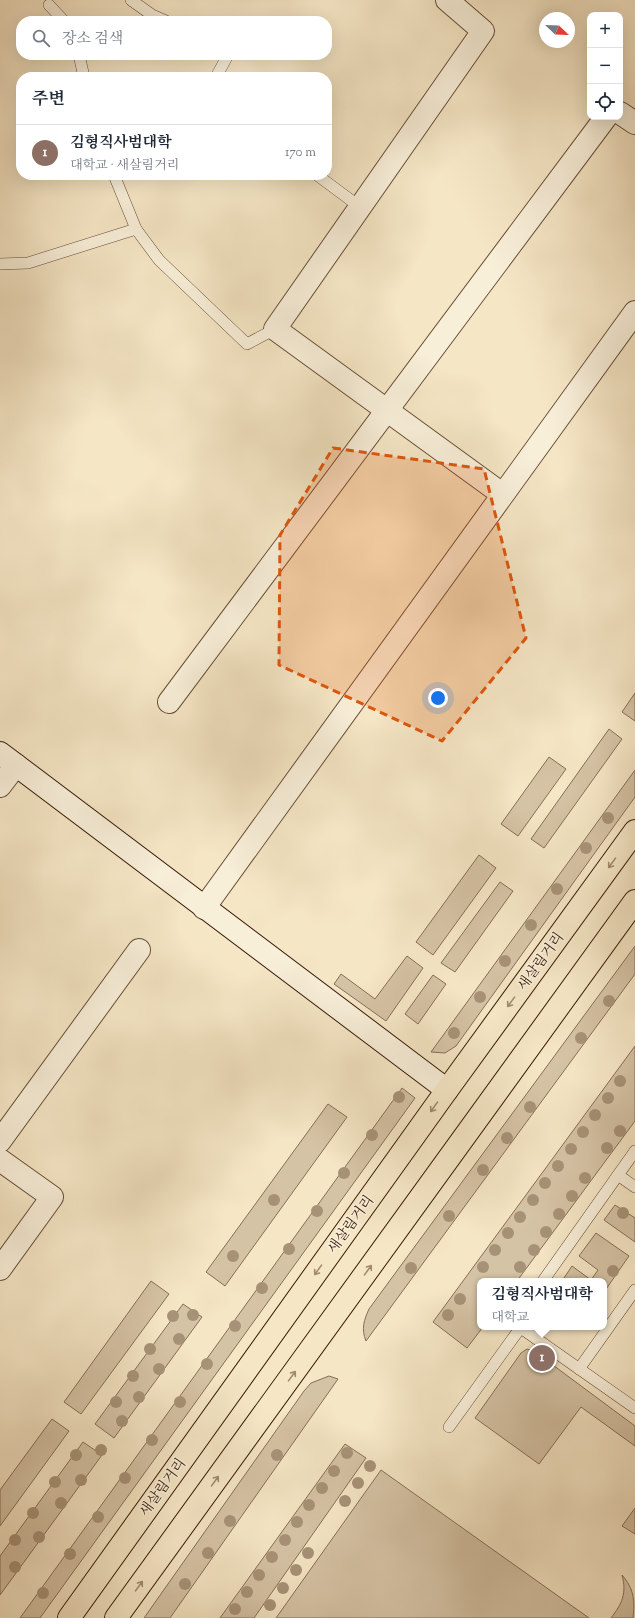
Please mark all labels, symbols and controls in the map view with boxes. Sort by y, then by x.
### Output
north arrow [539,12,575,48]
map controls [587,12,623,120]
button: + [587,12,623,48]
search box [16,16,332,60]
icon: search [30,27,52,49]
text: 장소 검색 [62,29,123,50]
button: − [587,48,623,84]
button: locate [587,84,623,120]
text: 주변 [32,88,65,112]
text: 김형직사범대학 [70,133,171,154]
text: 1 [43,144,47,162]
text: 170 m [285,144,316,162]
text: 대학교 · 새살림거리 [70,157,179,175]
your location [428,688,448,708]
one-way arrow [608,857,616,868]
street label: 새살림거리 [514,929,570,995]
one-way arrow [507,996,515,1007]
one-way arrow [430,1101,438,1112]
street label: 새살림거리 [324,1192,380,1258]
one-way arrow [313,1264,322,1275]
one-way arrow [364,1265,372,1276]
popup [477,1278,607,1330]
text: 김형직사범대학 [491,1285,593,1306]
text: 대학교 [491,1309,529,1327]
pin: 1 [529,1343,555,1373]
one-way arrow [288,1370,296,1381]
street label: 새살림거리 [136,1455,192,1521]
one-way arrow [211,1476,220,1487]
one-way arrow [135,1581,143,1592]

